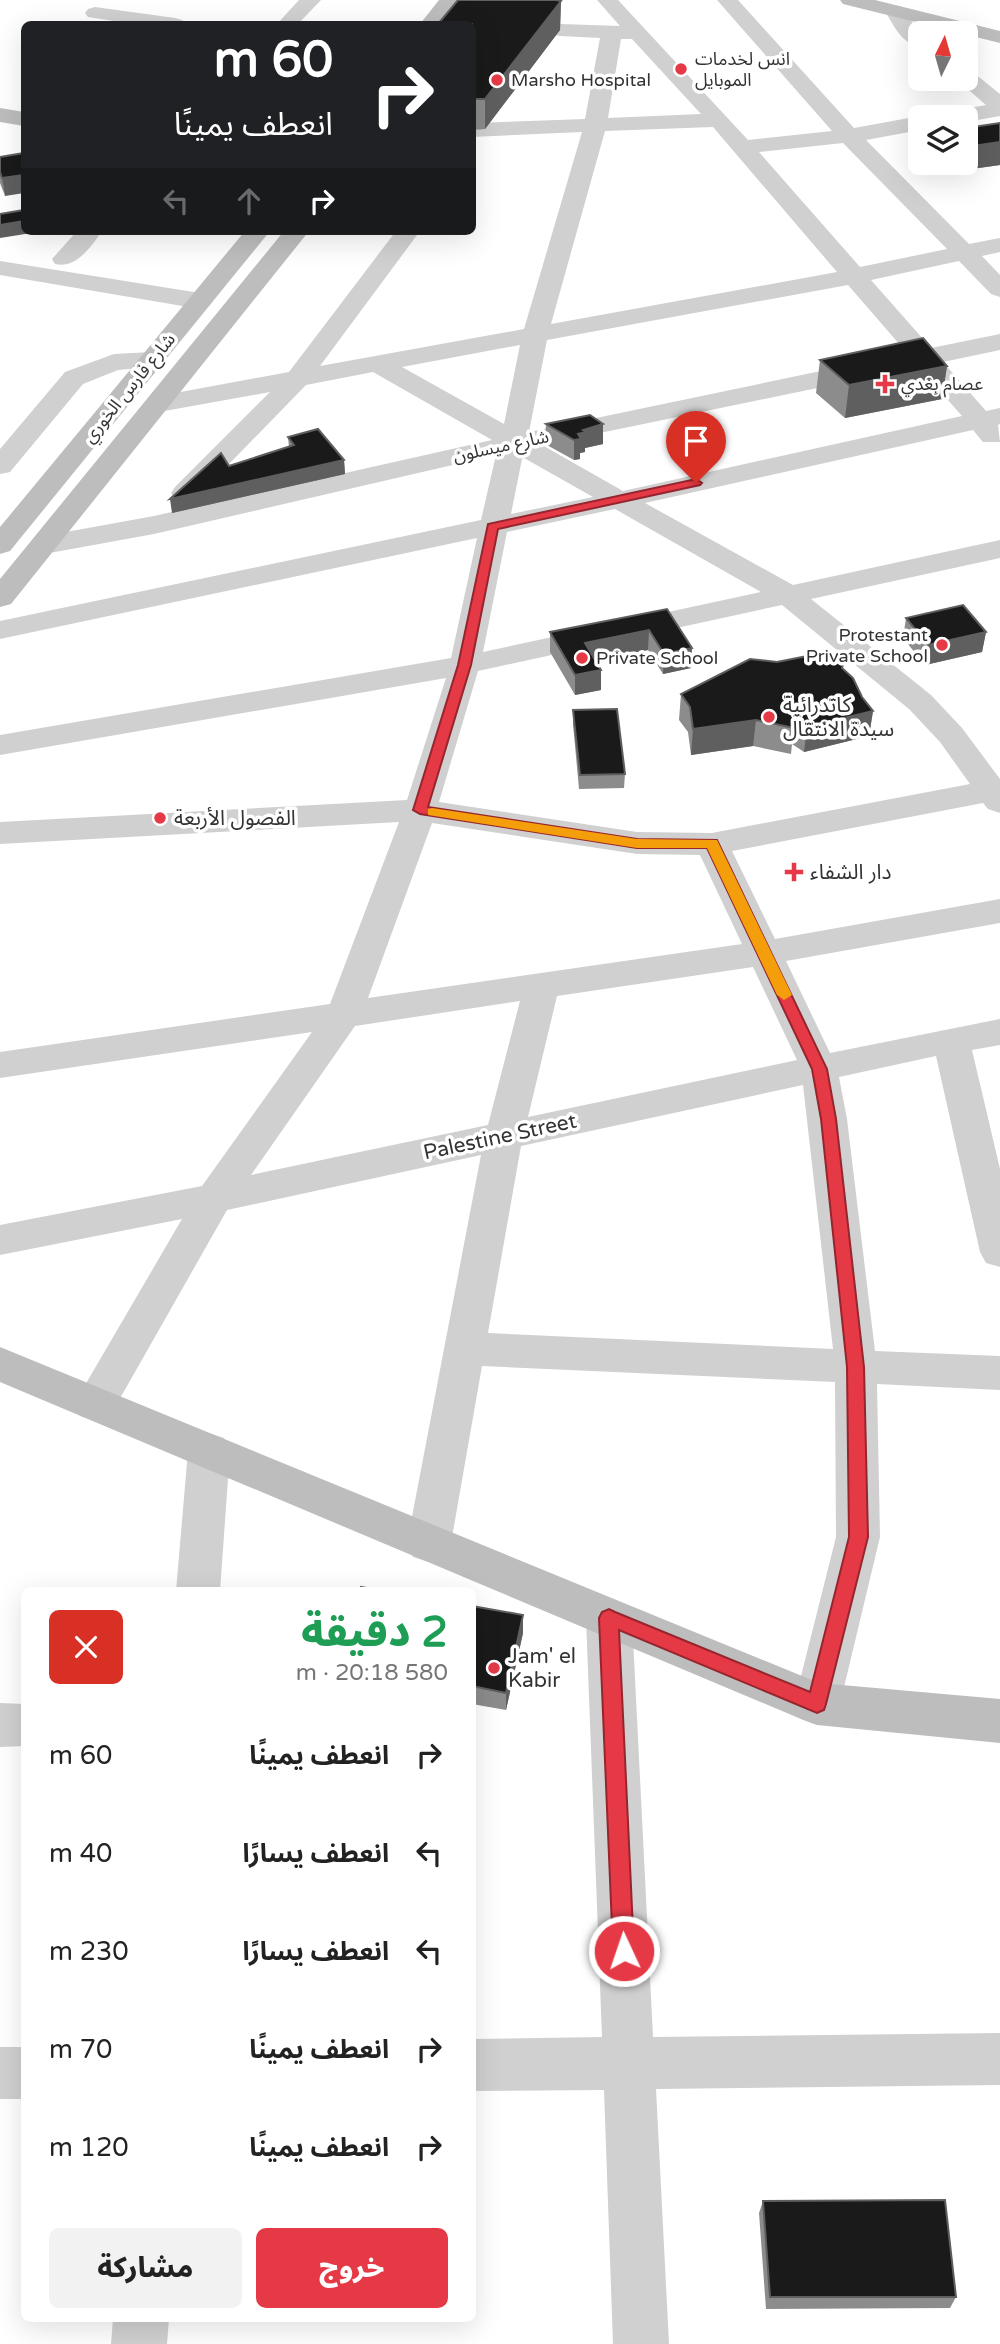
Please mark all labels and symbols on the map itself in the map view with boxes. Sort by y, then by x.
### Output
north arrow [908,21,978,91]
place label: انس لخدمات الموبايل [695,48,790,91]
marker: انس لخدمات الموبايل [673,61,689,77]
place label: Marsho Hospital [511,69,651,91]
marker: Marsho Hospital [489,72,505,88]
street label: شارع فارس الخوري [78,329,182,449]
place label: عصام بغدي [901,373,983,398]
marker: عصام بغدي [875,374,895,394]
pin [666,411,726,483]
street label: شارع ميسلون [451,425,552,470]
place label: Protestant Private School [806,624,928,667]
marker: Protestant Private School [934,637,950,653]
place label: Private School [596,647,718,669]
marker: Private School [574,650,590,666]
place label: كاتدرائية سيدة الانتقال [783,693,894,742]
marker: كاتدرائية سيدة الانتقال [761,709,777,725]
place label: الفصول الأربعة [174,806,296,831]
marker: الفصول الأربعة [152,810,168,826]
place label: دار الشفاء [810,860,892,885]
marker: دار الشفاء [784,862,804,882]
street label: Palestine Street [421,1109,579,1165]
place label: Jam' el Kabir [508,1644,576,1693]
marker: Jam' el Kabir [486,1660,502,1676]
position arrow [587,1914,661,1988]

